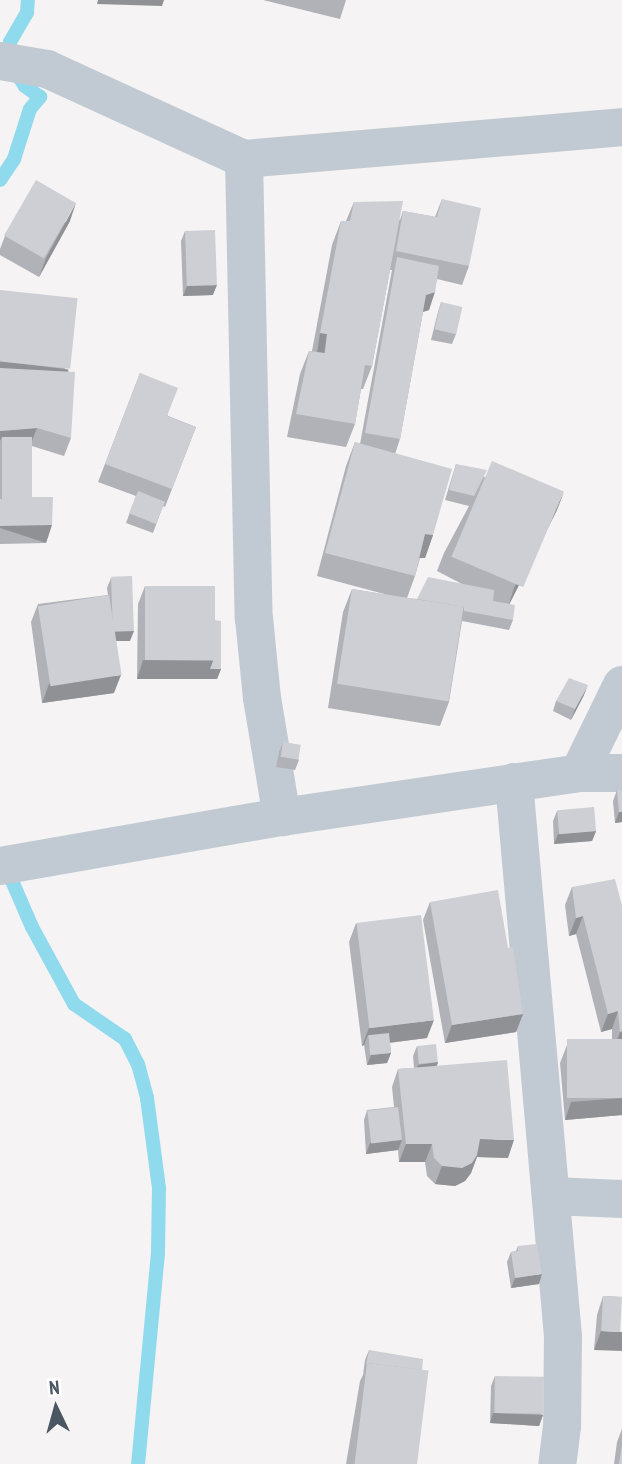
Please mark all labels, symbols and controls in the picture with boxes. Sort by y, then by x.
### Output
north arrow [21,1373,91,1443]
text: N [48,1375,60,1399]

